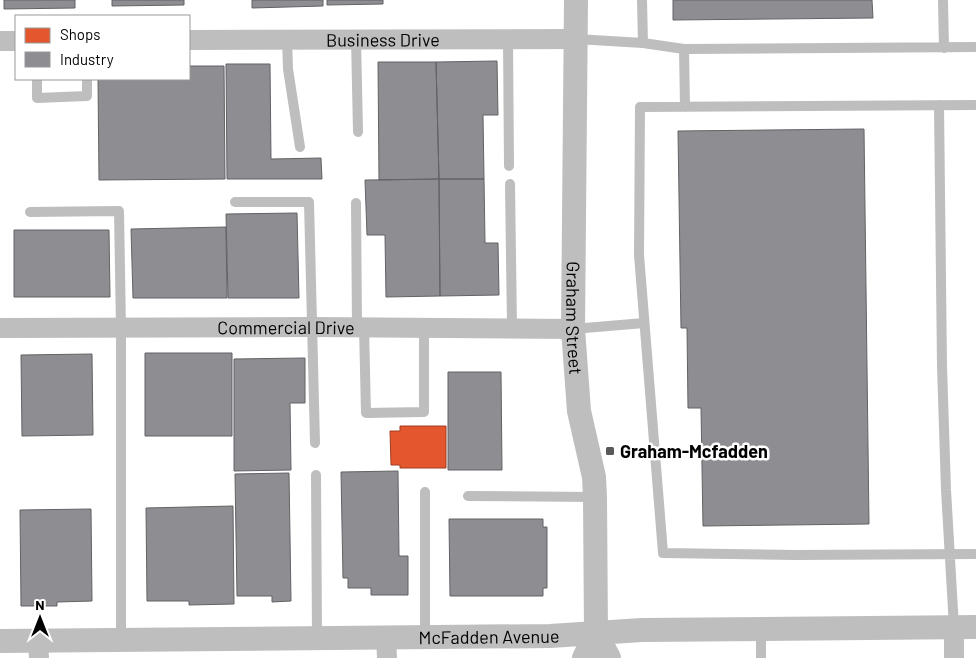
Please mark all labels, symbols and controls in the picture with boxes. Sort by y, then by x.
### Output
legend [15,15,190,80]
text: Shops [60,25,100,43]
street label: Business Drive [326,28,440,51]
text: Industry [60,50,114,68]
street label: Graham Street [562,261,587,375]
street label: Commercial Drive [217,316,355,338]
place label: Graham-Mcfadden [620,440,768,462]
marker: Graham-Mcfadden [604,445,616,457]
north arrow [15,593,65,643]
text: N [35,596,45,613]
street label: McFadden Avenue [418,624,560,648]

